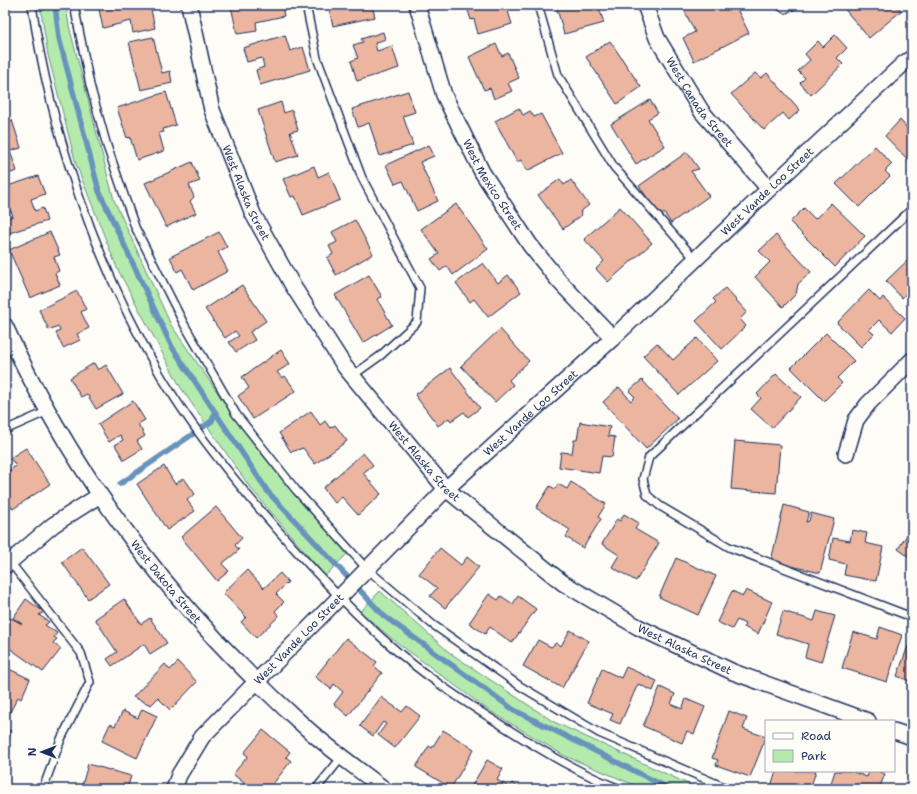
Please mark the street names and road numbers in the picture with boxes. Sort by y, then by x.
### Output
street label: West Canada Street [662,54,736,150]
street label: West Mexico Street [459,137,525,233]
street label: West Alaska Street [219,143,273,243]
street label: West Vande Loo Street [718,144,817,239]
street label: West Vande Loo Street [480,366,581,460]
street label: West Alaska Street [385,418,463,505]
street label: West Dakota Street [127,537,205,627]
street label: West Vande Loo Street [251,590,347,688]
street label: West Alaska Street [635,621,734,678]

